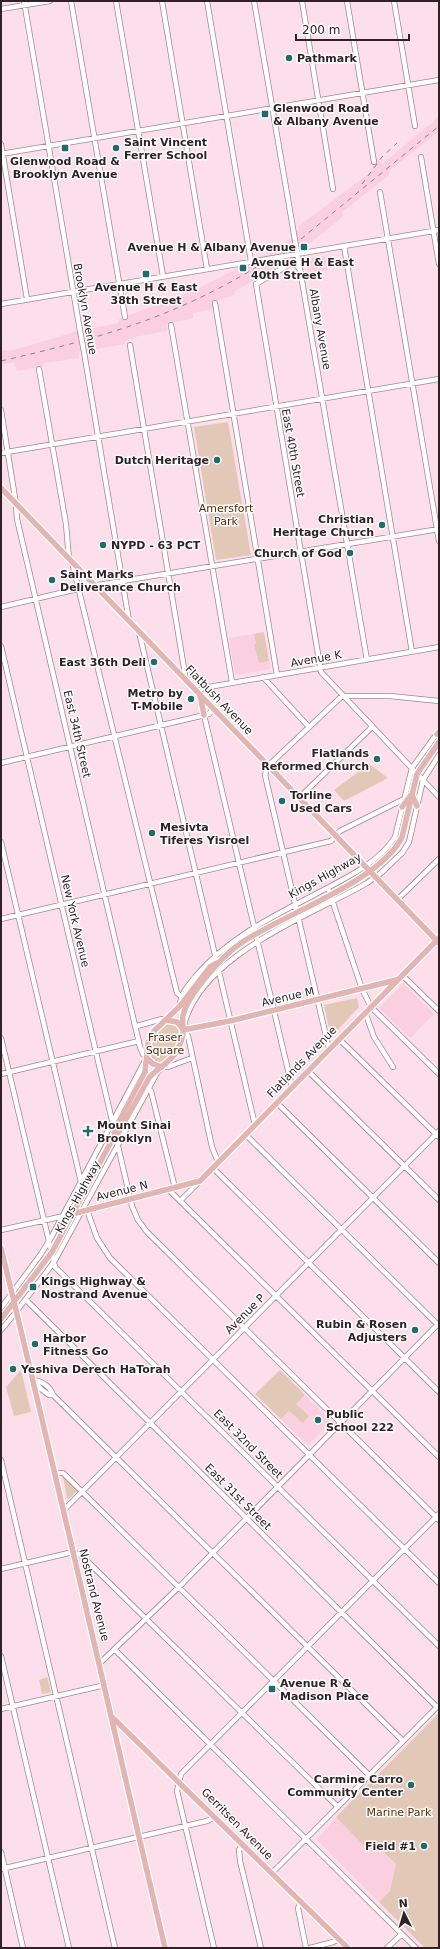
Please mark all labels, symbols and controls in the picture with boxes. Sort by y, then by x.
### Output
scale bar [296,16,409,42]
text: 200 m [302,23,340,37]
place label: Pathmark [297,52,358,65]
marker: Pathmark [284,53,294,63]
place label: Glenwood Road & Albany Avenue [273,102,379,128]
marker: Glenwood Road & Albany Avenue [260,109,270,119]
place label: Saint Vincent Ferrer School [124,136,207,162]
marker: Glenwood Road & Brooklyn Avenue [60,143,70,153]
marker: Saint Vincent Ferrer School [111,143,121,153]
place label: Glenwood Road & Brooklyn Avenue [10,155,120,181]
place label: Avenue H & Albany Avenue [128,241,296,254]
marker: Avenue H & Albany Avenue [299,242,309,252]
place label: Avenue H & East 40th Street [251,256,354,282]
street label: Brooklyn Avenue [71,262,99,356]
marker: Avenue H & East 40th Street [238,263,248,273]
marker: Avenue H & East 38th Street [141,269,151,279]
place label: Avenue H & East 38th Street [95,281,197,307]
street label: Albany Avenue [306,287,334,371]
street label: East 40th Street [279,408,307,499]
place label: Dutch Heritage [115,454,209,467]
marker: Dutch Heritage [212,455,222,465]
park label: Amersfort Park [199,502,254,528]
place label: Christian Heritage Church [273,513,374,539]
marker: Christian Heritage Church [377,520,387,530]
place label: NYPD - 63 PCT [111,539,201,552]
marker: NYPD - 63 PCT [98,540,108,550]
place label: Church of God [254,547,342,560]
marker: Church of God [345,548,355,558]
place label: Saint Marks Deliverance Church [60,568,181,594]
marker: Saint Marks Deliverance Church [47,575,57,585]
street label: Avenue K [289,648,343,670]
place label: East 36th Deli [59,656,146,669]
marker: East 36th Deli [149,657,159,667]
street label: Flatbush Avenue [183,663,256,738]
place label: Metro by T-Mobile [127,687,183,713]
street label: East 34th Street [61,689,94,780]
marker: Metro by T-Mobile [186,694,196,704]
place label: Flatlands Reformed Church [261,747,369,773]
marker: Flatlands Reformed Church [372,754,382,764]
place label: Torline Used Cars [290,789,353,815]
marker: Torline Used Cars [277,796,287,806]
place label: Mesivta Tiferes Yisroel [160,821,249,847]
marker: Mesivta Tiferes Yisroel [147,828,157,838]
street label: Kings Highway [286,850,364,901]
street label: New York Avenue [58,873,92,969]
street label: Avenue M [260,985,316,1009]
street label: Flatlands Avenue [265,1023,340,1100]
park label: Fraser Square [146,1031,185,1057]
place label: Mount Sinai Brooklyn [97,1119,171,1145]
marker: Mount Sinai Brooklyn [82,1125,94,1137]
street label: Kings Highway [53,1158,104,1236]
street label: Avenue N [95,1178,149,1204]
place label: Kings Highway & Nostrand Avenue [41,1275,148,1301]
marker: Kings Highway & Nostrand Avenue [28,1282,38,1292]
street label: Avenue P [222,1291,268,1337]
place label: Rubin & Rosen Adjusters [316,1318,407,1344]
marker: Rubin & Rosen Adjusters [410,1325,420,1335]
place label: Harbor Fitness Go [43,1332,109,1358]
marker: Harbor Fitness Go [30,1339,40,1349]
place label: Yeshiva Derech HaTorah [20,1363,171,1376]
marker: Yeshiva Derech HaTorah [8,1364,18,1374]
street label: East 32nd Street [211,1407,286,1482]
place label: Public School 222 [326,1408,394,1434]
marker: Public School 222 [313,1415,323,1425]
street label: East 31st Street [202,1461,274,1533]
street label: Nostrand Avenue [76,1548,112,1643]
place label: Avenue R & Madison Place [280,1677,369,1703]
marker: Avenue R & Madison Place [267,1684,277,1694]
place label: Carmine Carro Community Center [287,1773,404,1799]
marker: Carmine Carro Community Center [406,1780,416,1790]
street label: Gerritsen Avenue [199,1786,275,1862]
park label: Marine Park [367,1806,432,1819]
place label: Field #1 [365,1840,416,1853]
marker: Field #1 [419,1841,429,1851]
north arrow [384,1893,424,1933]
text: N [398,1897,408,1910]

